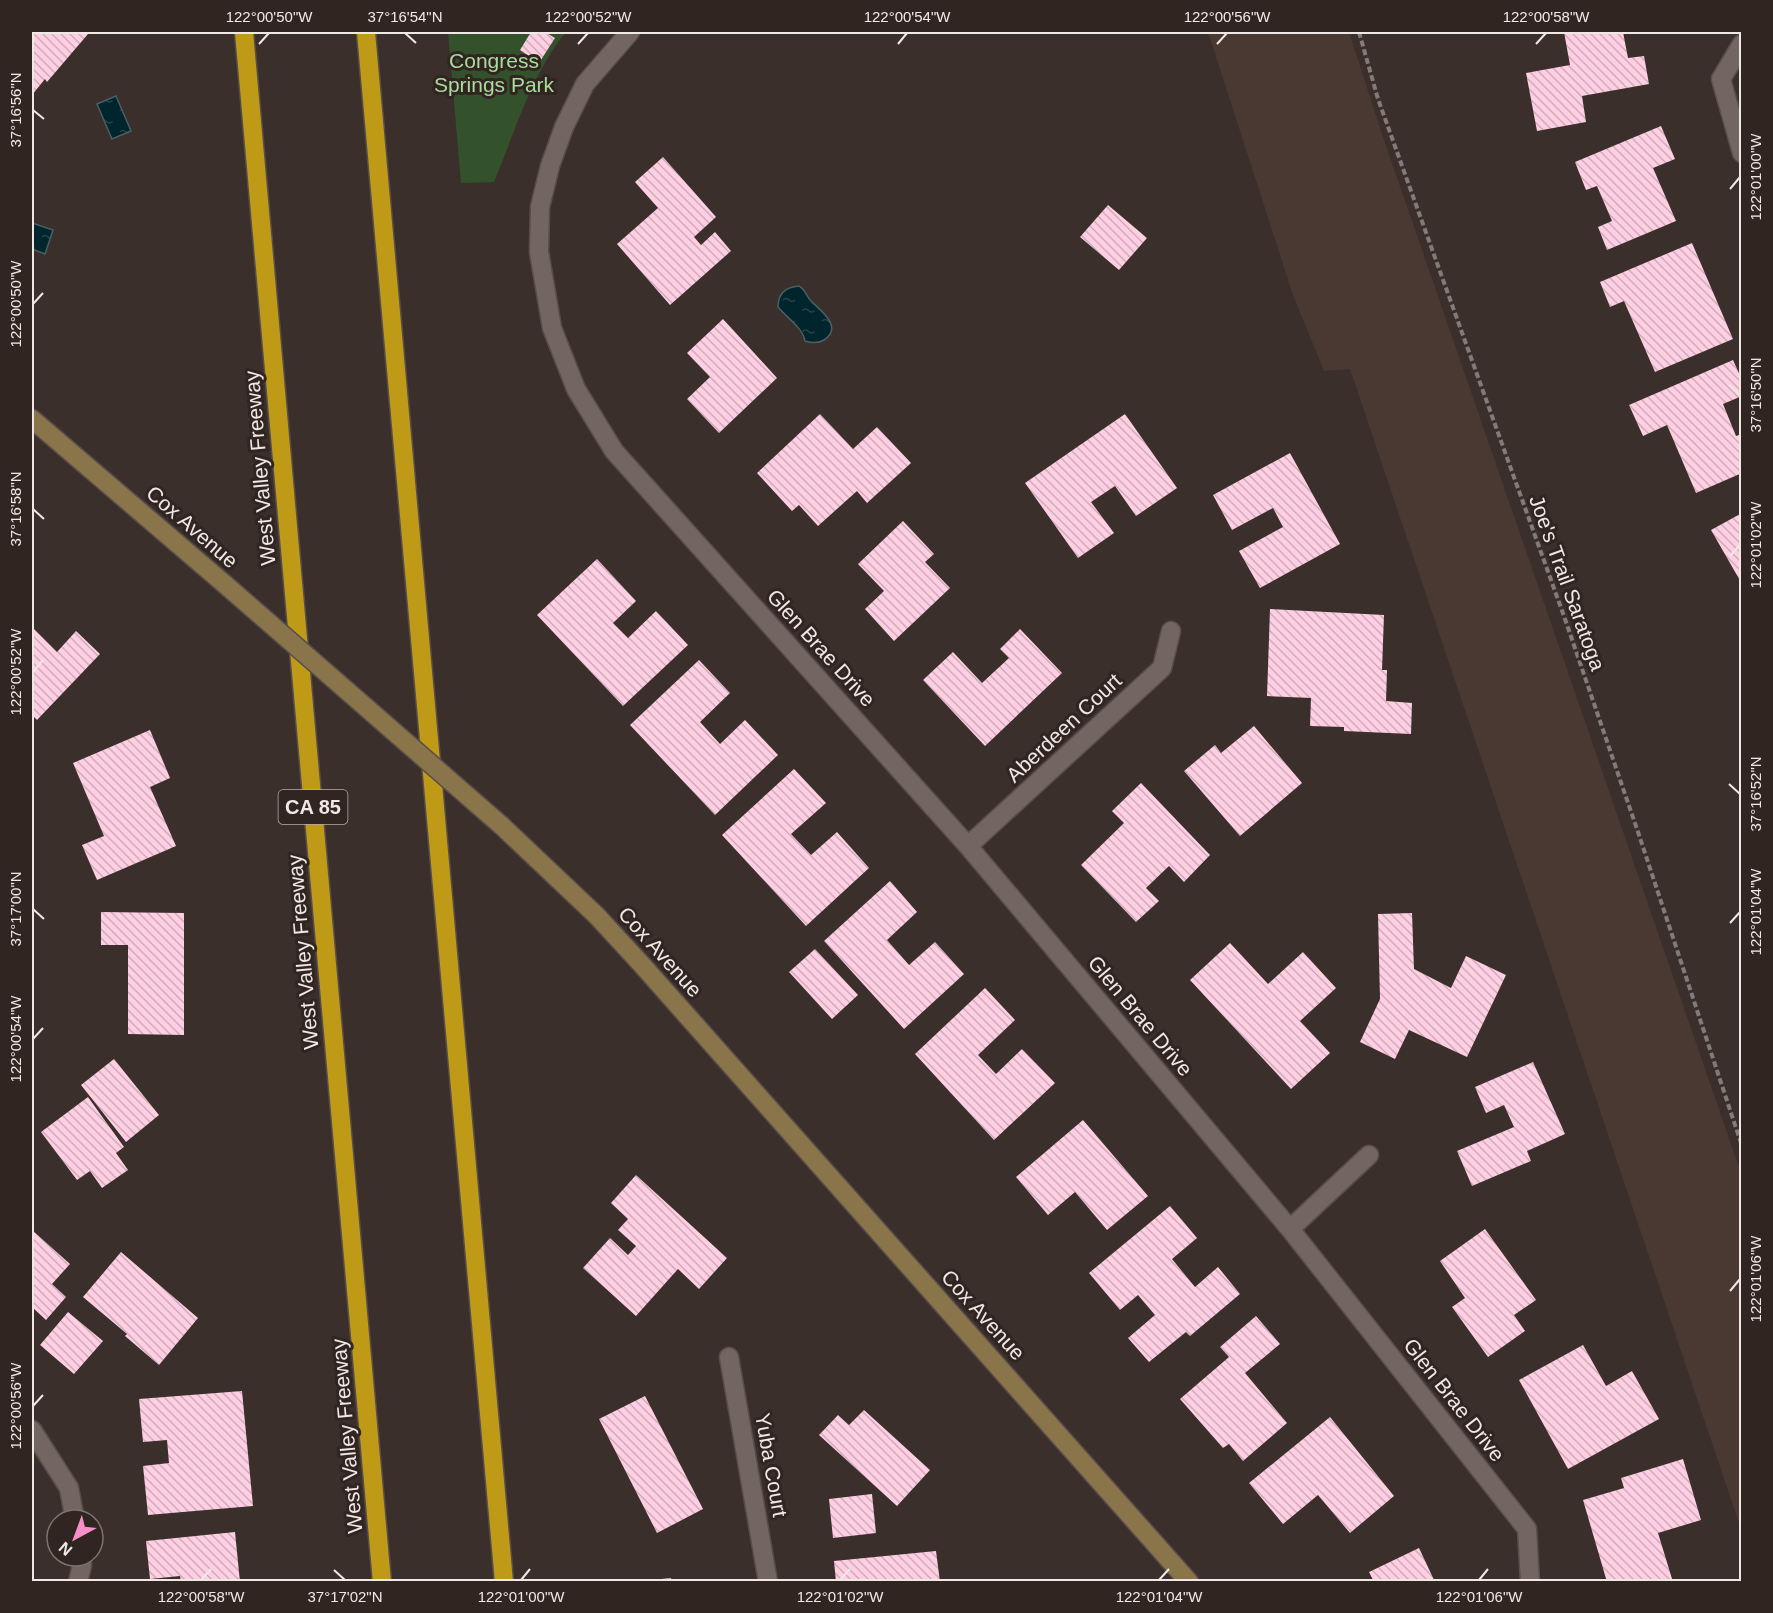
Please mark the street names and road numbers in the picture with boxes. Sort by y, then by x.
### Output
street label: West Valley Freeway [239,369,279,566]
street label: Cox Avenue [142,481,242,572]
street label: Joe's Trail Saratoga [1525,492,1610,674]
street label: Glen Brae Drive [763,584,880,711]
street label: Aberdeen Court [1002,669,1126,787]
road number: CA 85 [278,790,348,824]
street label: West Valley Freeway [282,853,322,1050]
street label: Cox Avenue [614,902,707,1001]
street label: Glen Brae Drive [1084,951,1197,1080]
street label: Cox Avenue [937,1265,1030,1364]
street label: Glen Brae Drive [1399,1334,1509,1466]
street label: West Valley Freeway [326,1337,366,1534]
street label: Yuba Court [751,1411,792,1519]

